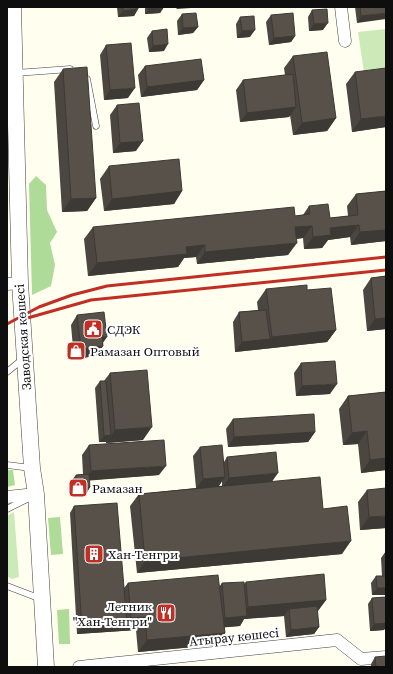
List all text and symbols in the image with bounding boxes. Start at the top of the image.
street label: Заводская көшесі [11,283,35,391]
public building icon: СДЭК [82,318,104,340]
place label: СДЭК [107,321,141,338]
shop icon: Рамазан Оптовый [65,340,87,362]
place label: Рамазан Оптовый [90,343,200,360]
shop icon: Рамазан [67,477,89,499]
place label: Рамазан [92,480,143,497]
building icon: Хан-Тенгри [83,543,105,565]
place label: Хан-Тенгри [108,546,178,563]
place label: Летник "Хан-Тенгри" [73,598,152,630]
restaurant icon: Летник "Хан-Тенгри" [155,602,177,624]
street label: Атырау көшесі [188,624,280,650]

